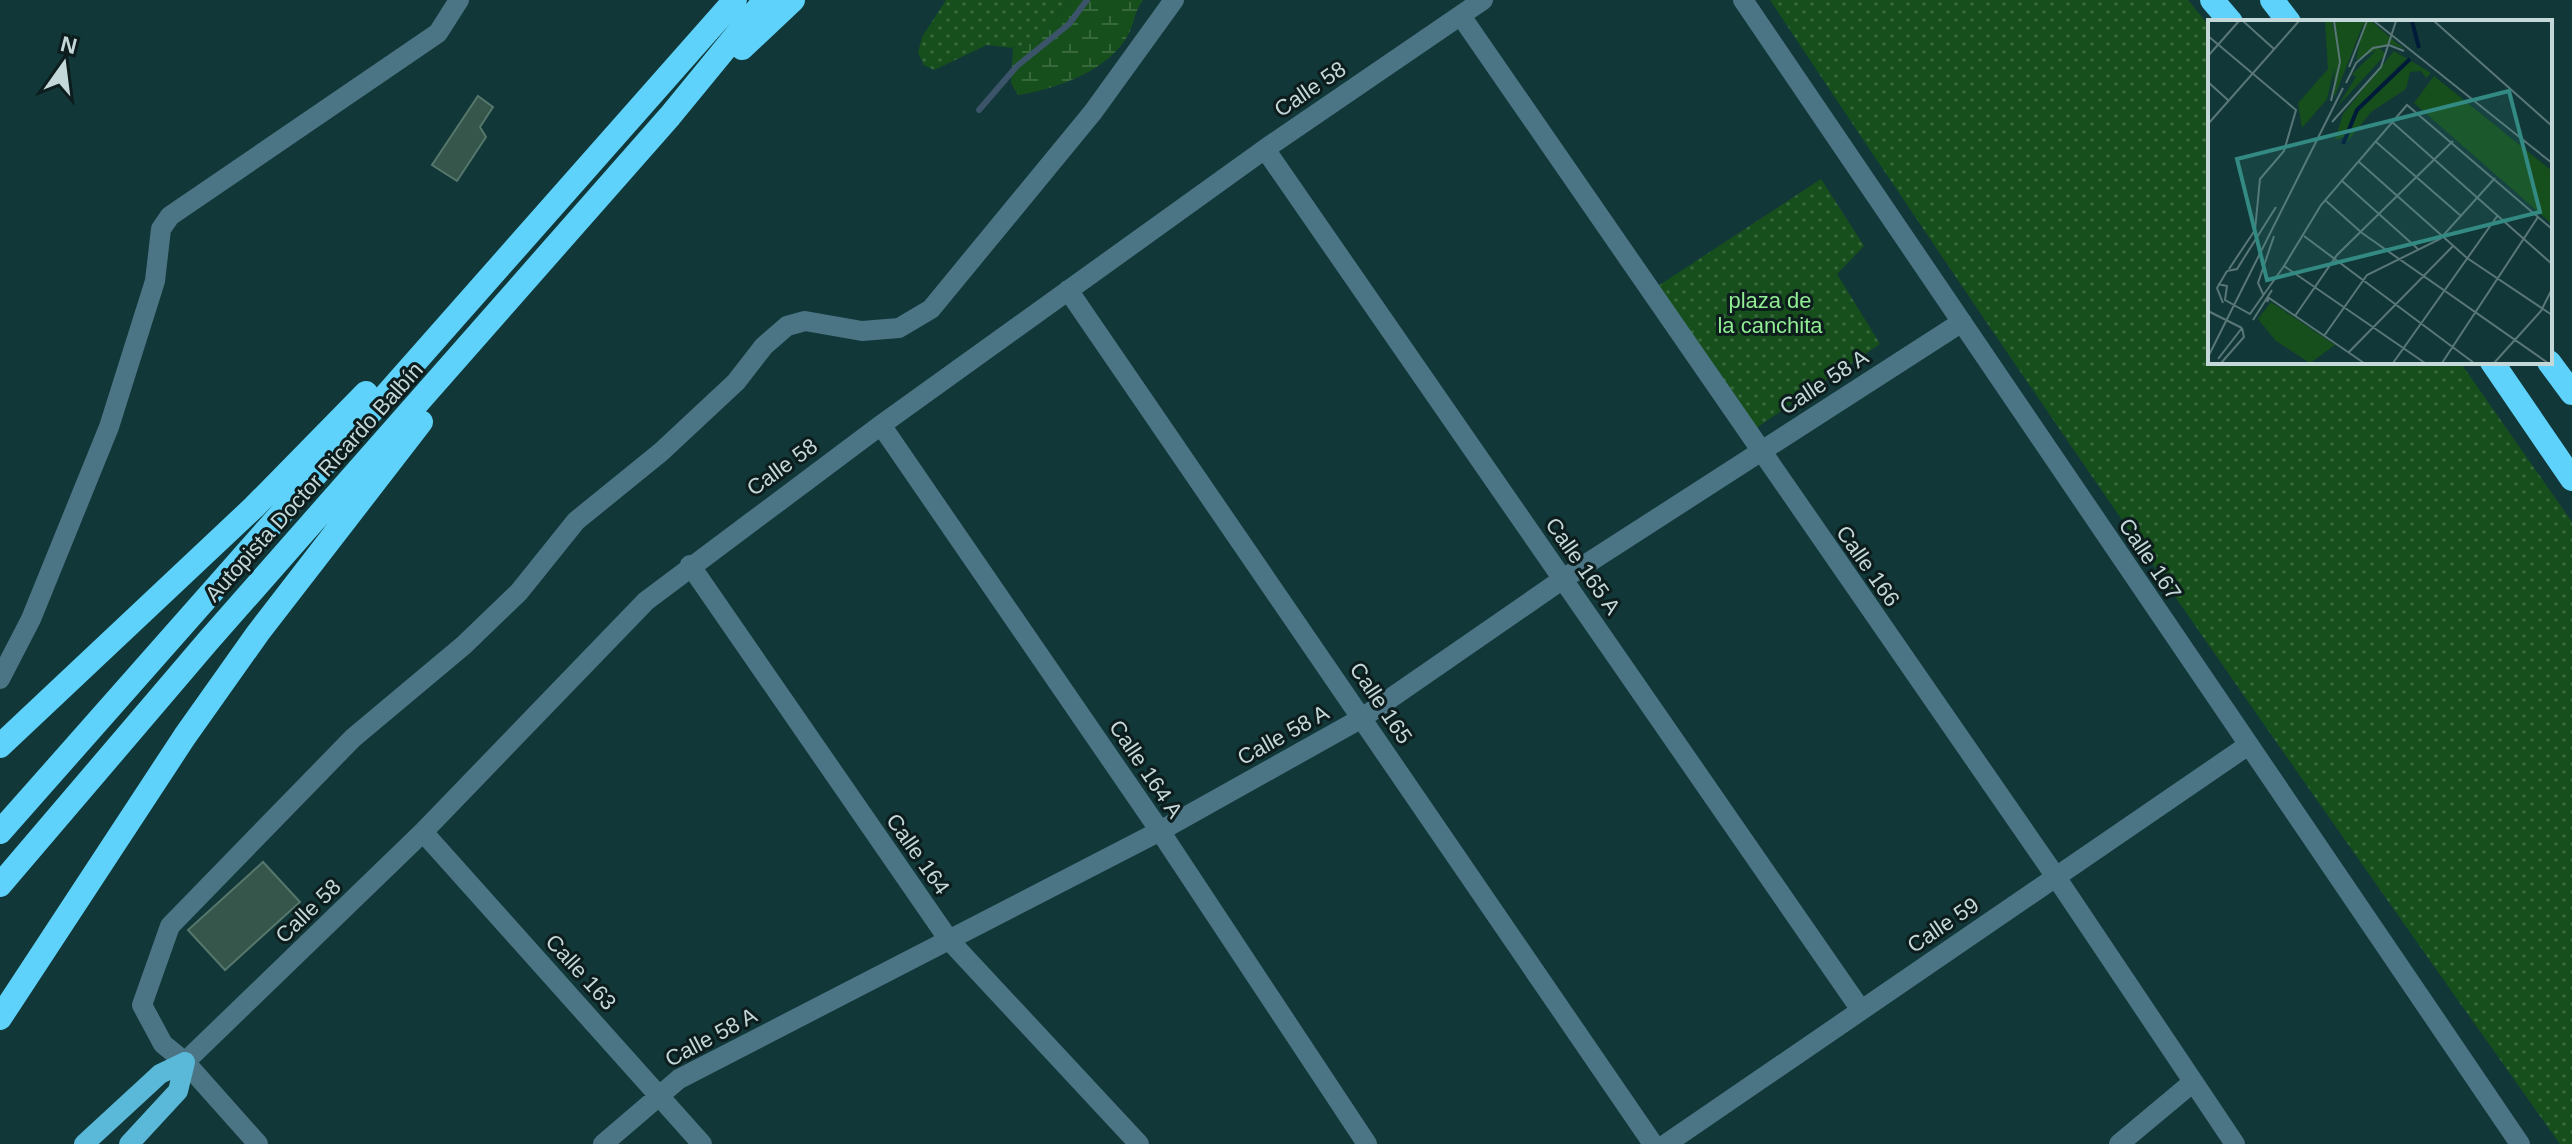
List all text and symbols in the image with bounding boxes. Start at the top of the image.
inset map [2208,20,2552,364]
north arrow [24,24,104,104]
text: N [58,31,79,59]
street label: Calle 58 [1270,56,1350,122]
park label: plaza de la canchita [1717,288,1823,338]
street label: Calle 58 A [1775,344,1873,420]
street label: Autopista Doctor Ricardo Balbín [200,357,428,607]
street label: Calle 58 [742,433,822,501]
street label: Calle 165 A [1540,513,1626,620]
street label: Calle 167 [2114,513,2186,605]
street label: Calle 166 [1831,521,1905,611]
street label: Calle 165 [1345,657,1417,749]
street label: Calle 58 A [1233,700,1333,770]
street label: Calle 164 A [1104,715,1188,823]
street label: Calle 164 [881,809,955,899]
street label: Calle 58 [270,874,346,948]
street label: Calle 59 [1903,892,1983,958]
street label: Calle 163 [541,929,621,1015]
street label: Calle 58 A [661,1002,761,1072]

